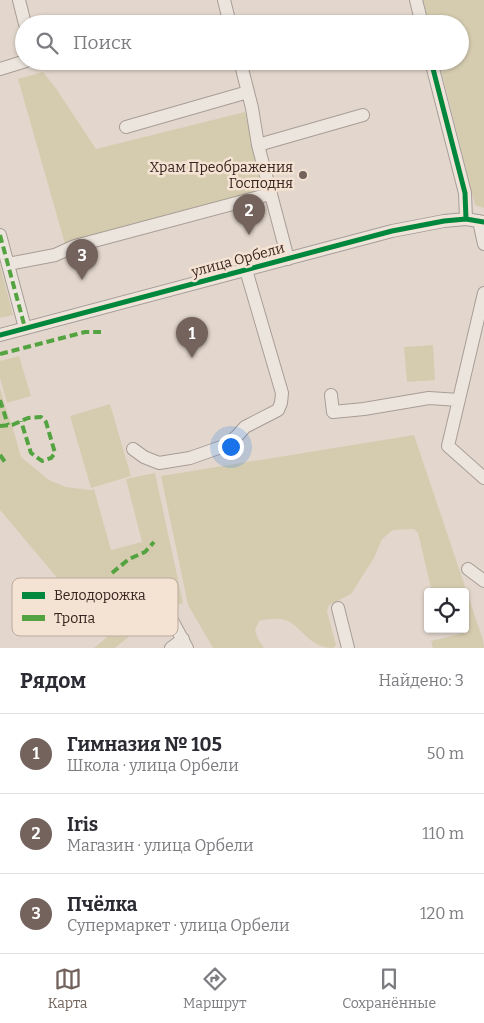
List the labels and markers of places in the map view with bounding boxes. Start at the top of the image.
place label: Храм Преображения Господня [150,159,293,192]
marker: Храм Преображения Господня [297,169,309,181]
pin: 2 [233,194,265,235]
pin: 3 [66,239,98,280]
pin: 1 [176,317,208,358]

